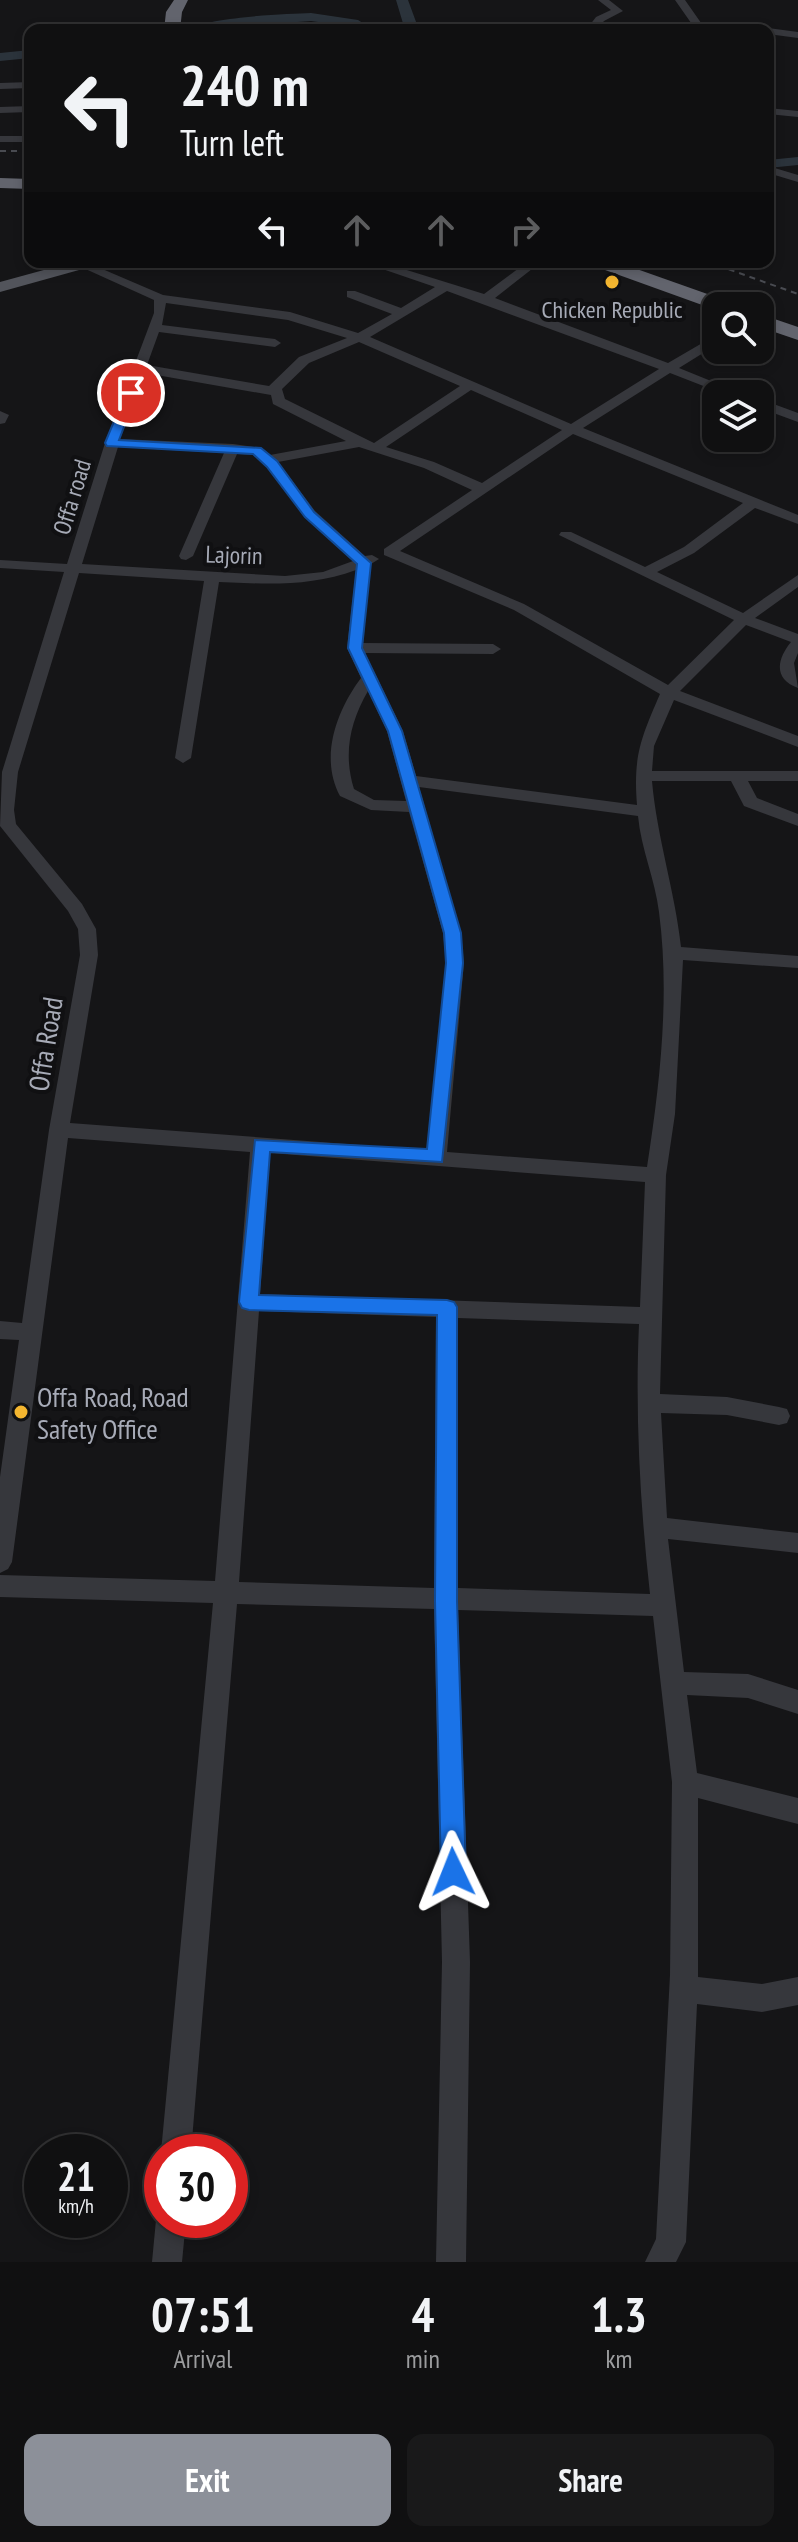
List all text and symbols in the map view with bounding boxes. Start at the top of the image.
text: 240 m [180,49,309,121]
icon: left [48,56,152,160]
text: Turn left [180,119,284,166]
icon: left [251,208,295,252]
icon: ahead [335,208,379,252]
icon: ahead [419,208,463,252]
icon: right [503,208,547,252]
marker: Chicken Republic [603,273,621,291]
map controls [702,292,774,452]
button: search [702,292,774,364]
place label: Chicken Republic [541,294,683,325]
pin [97,359,165,427]
icon: arrive [109,371,153,415]
button: layers [702,380,774,452]
street label: Offa road [46,456,98,538]
street label: Lajorin [205,539,263,571]
street label: Offa Road [19,994,71,1094]
place label: Offa Road, Road Safety Office [37,1378,189,1447]
marker: Offa Road, Road Safety Office [12,1403,30,1421]
position arrow [411,1830,495,1914]
speed limit sign: 30 [144,2134,248,2238]
text: 21 [57,2150,95,2202]
text: km/h [58,2193,94,2219]
text: 07:51 [151,2283,255,2345]
text: 4 [411,2283,434,2345]
text: 1.3 [591,2283,647,2345]
text: Arrival [174,2342,232,2375]
text: min [406,2342,440,2375]
text: km [605,2342,632,2375]
button: Exit [24,2434,391,2526]
button: Share [407,2434,774,2526]

